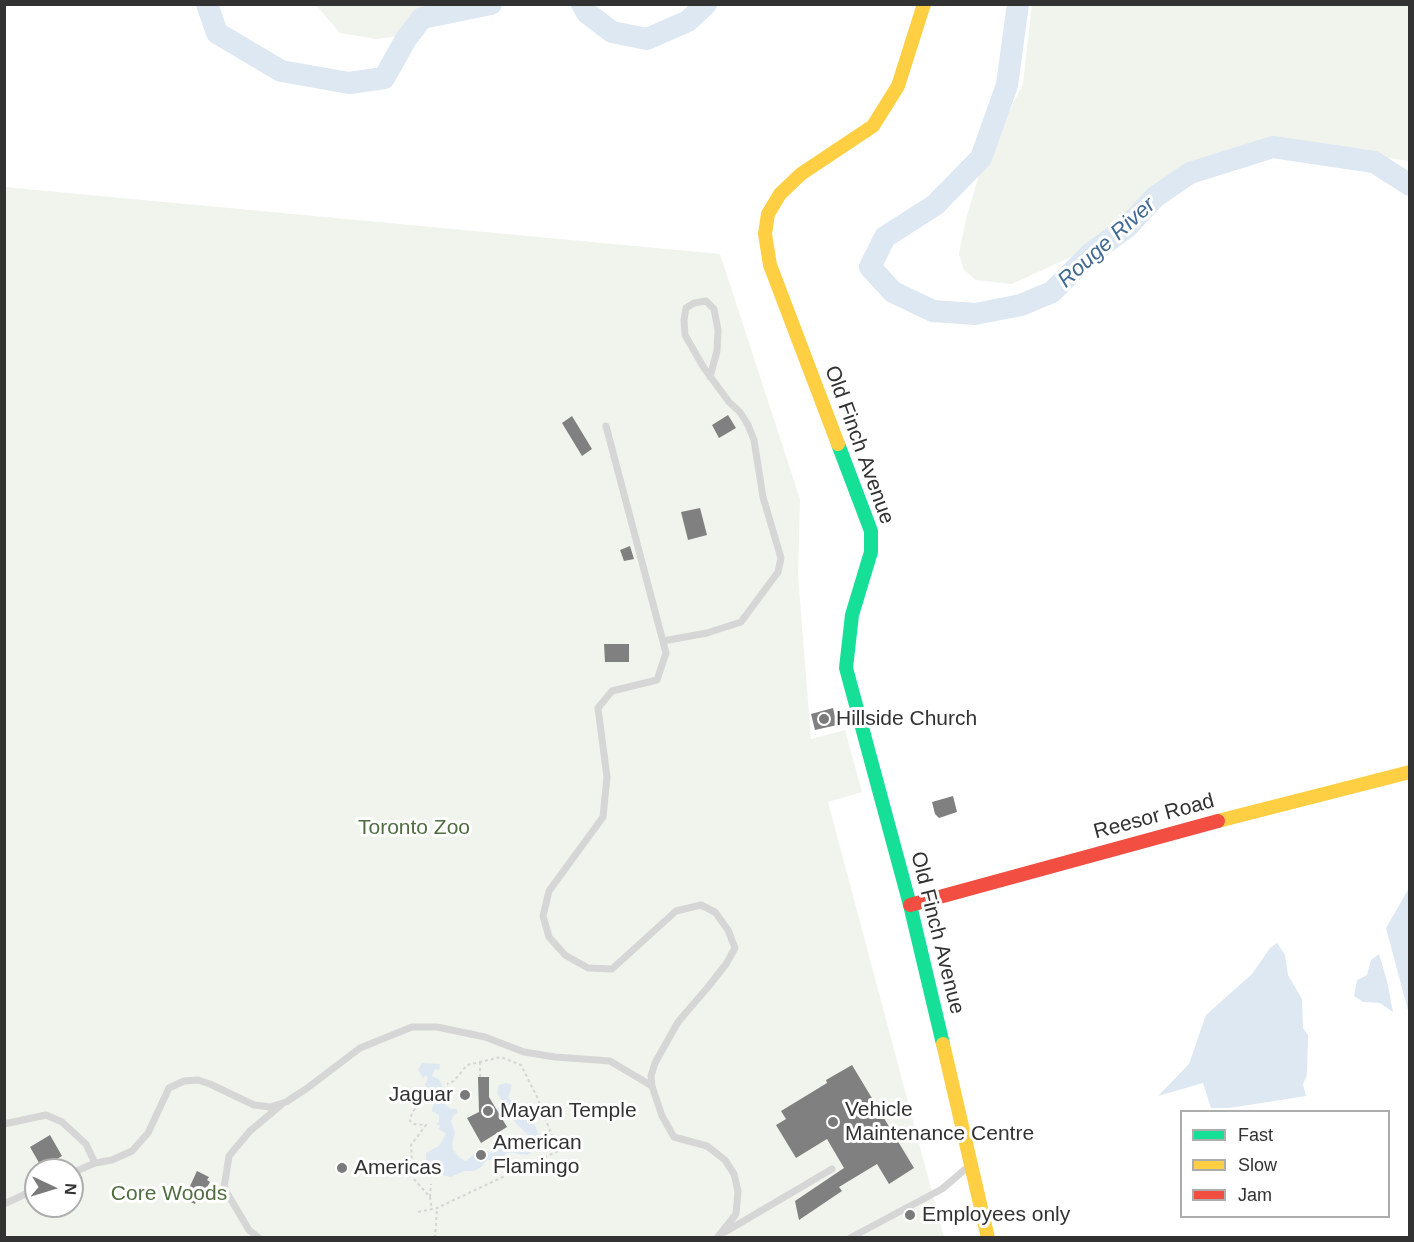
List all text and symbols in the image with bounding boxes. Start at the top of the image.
water label: Rouge River [1053,192,1161,294]
street label: Old Finch Avenue [819,362,899,528]
place label: Hillside Church [836,706,977,732]
marker: Hillside Church [817,712,831,726]
street label: Reesor Road [1091,789,1217,845]
park label: Toronto Zoo [358,815,470,841]
street label: Old Finch Avenue [905,849,969,1017]
place label: Jaguar [389,1082,453,1108]
marker: Jaguar [458,1088,472,1102]
place label: Vehicle Maintenance Centre [845,1097,1034,1147]
place label: Mayan Temple [500,1098,637,1124]
marker: Mayan Temple [481,1104,495,1118]
legend [1180,1110,1390,1218]
marker: Vehicle Maintenance Centre [826,1115,840,1129]
text: Fast [1238,1125,1273,1145]
place label: American Flamingo [493,1130,582,1180]
marker: American Flamingo [474,1148,488,1162]
place label: Americas [354,1155,442,1181]
text: Slow [1238,1155,1277,1175]
north arrow [24,1158,84,1218]
marker: Americas [335,1161,349,1175]
park label: Core Woods [111,1181,227,1207]
text: N [62,1183,79,1196]
text: Jam [1238,1185,1272,1205]
place label: Employees only [922,1202,1070,1228]
marker: Employees only [903,1208,917,1222]

